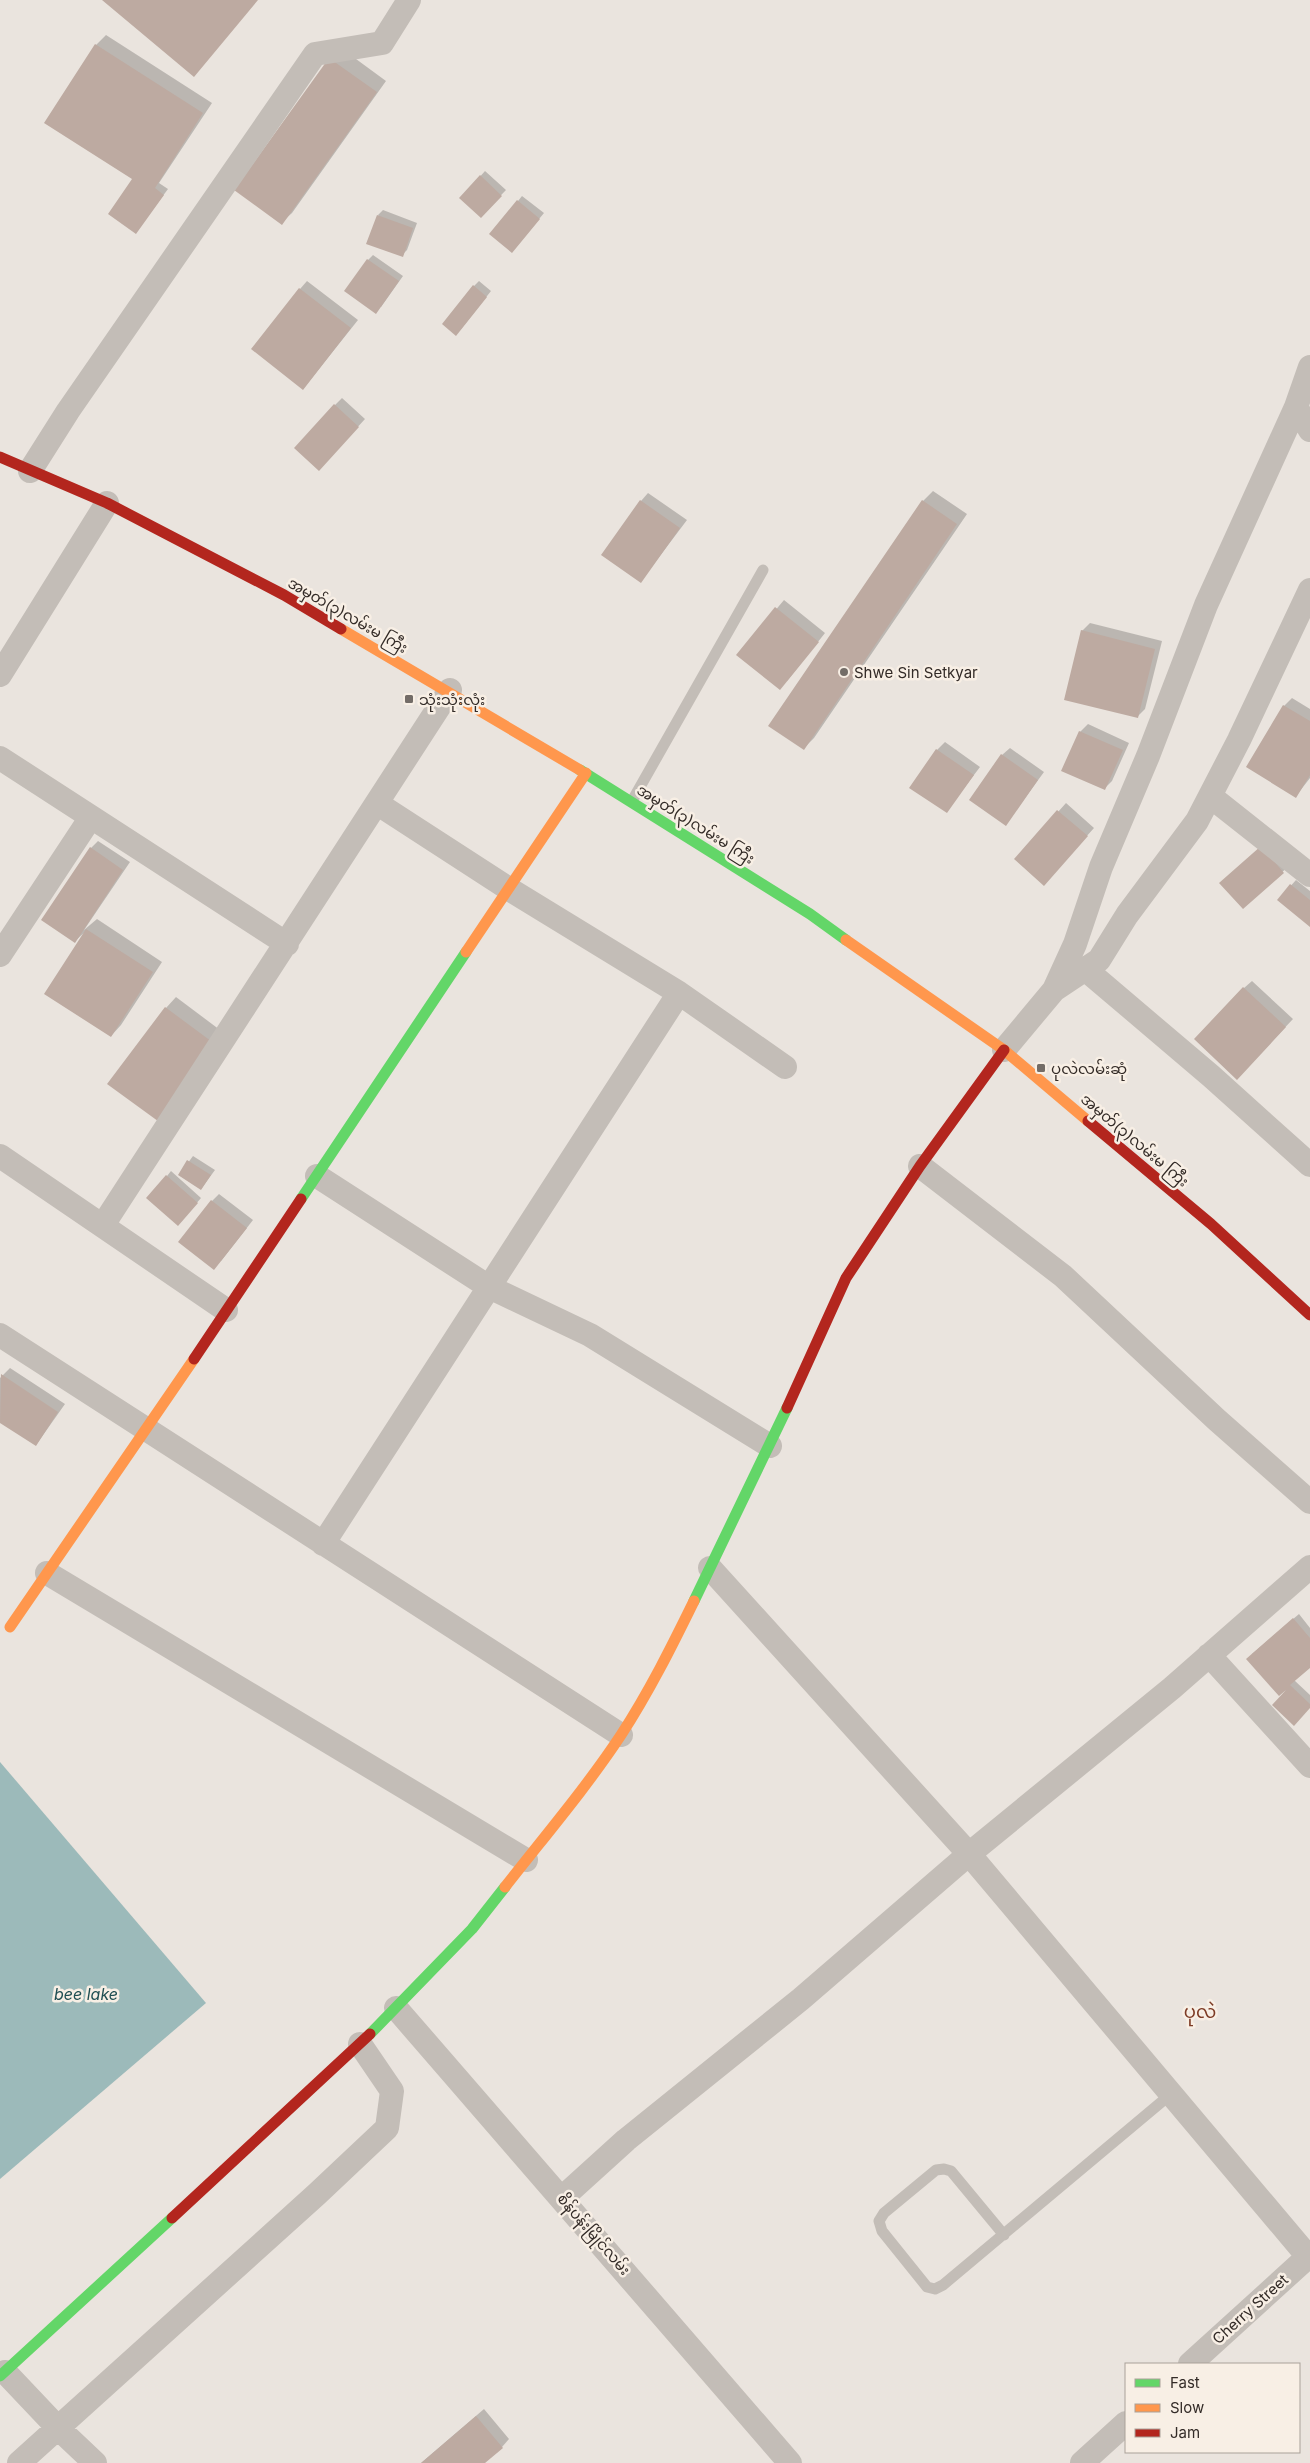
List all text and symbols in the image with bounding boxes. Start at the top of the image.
street label: အမှတ်(၃)လမ်းမ ကြီး [283,573,411,660]
place label: Shwe Sin Setkyar [854,663,978,682]
marker: Shwe Sin Setkyar [838,666,850,678]
place label: သုံးသုံးလုံး [419,690,485,712]
marker: သုံးသုံးလုံး [403,693,415,705]
street label: အမှတ်(၃)လမ်းမ ကြီး [632,780,758,870]
place label: ပုလဲလမ်းဆုံ [1051,1059,1127,1081]
marker: ပုလဲလမ်းဆုံ [1035,1062,1047,1074]
street label: အမှတ်(၃)လမ်းမ ကြီး [1075,1089,1193,1193]
water label: bee lake [54,1984,118,2004]
district label: ပုလဲ [1184,2001,1216,2027]
street label: စိန်ပန်းမြိုင်လမ်း [551,2189,635,2281]
street label: Cherry Street [1208,2270,1292,2348]
legend [1125,2363,1300,2453]
text: Fast [1170,2373,1200,2392]
text: Slow [1170,2398,1204,2417]
text: Jam [1170,2423,1200,2442]

